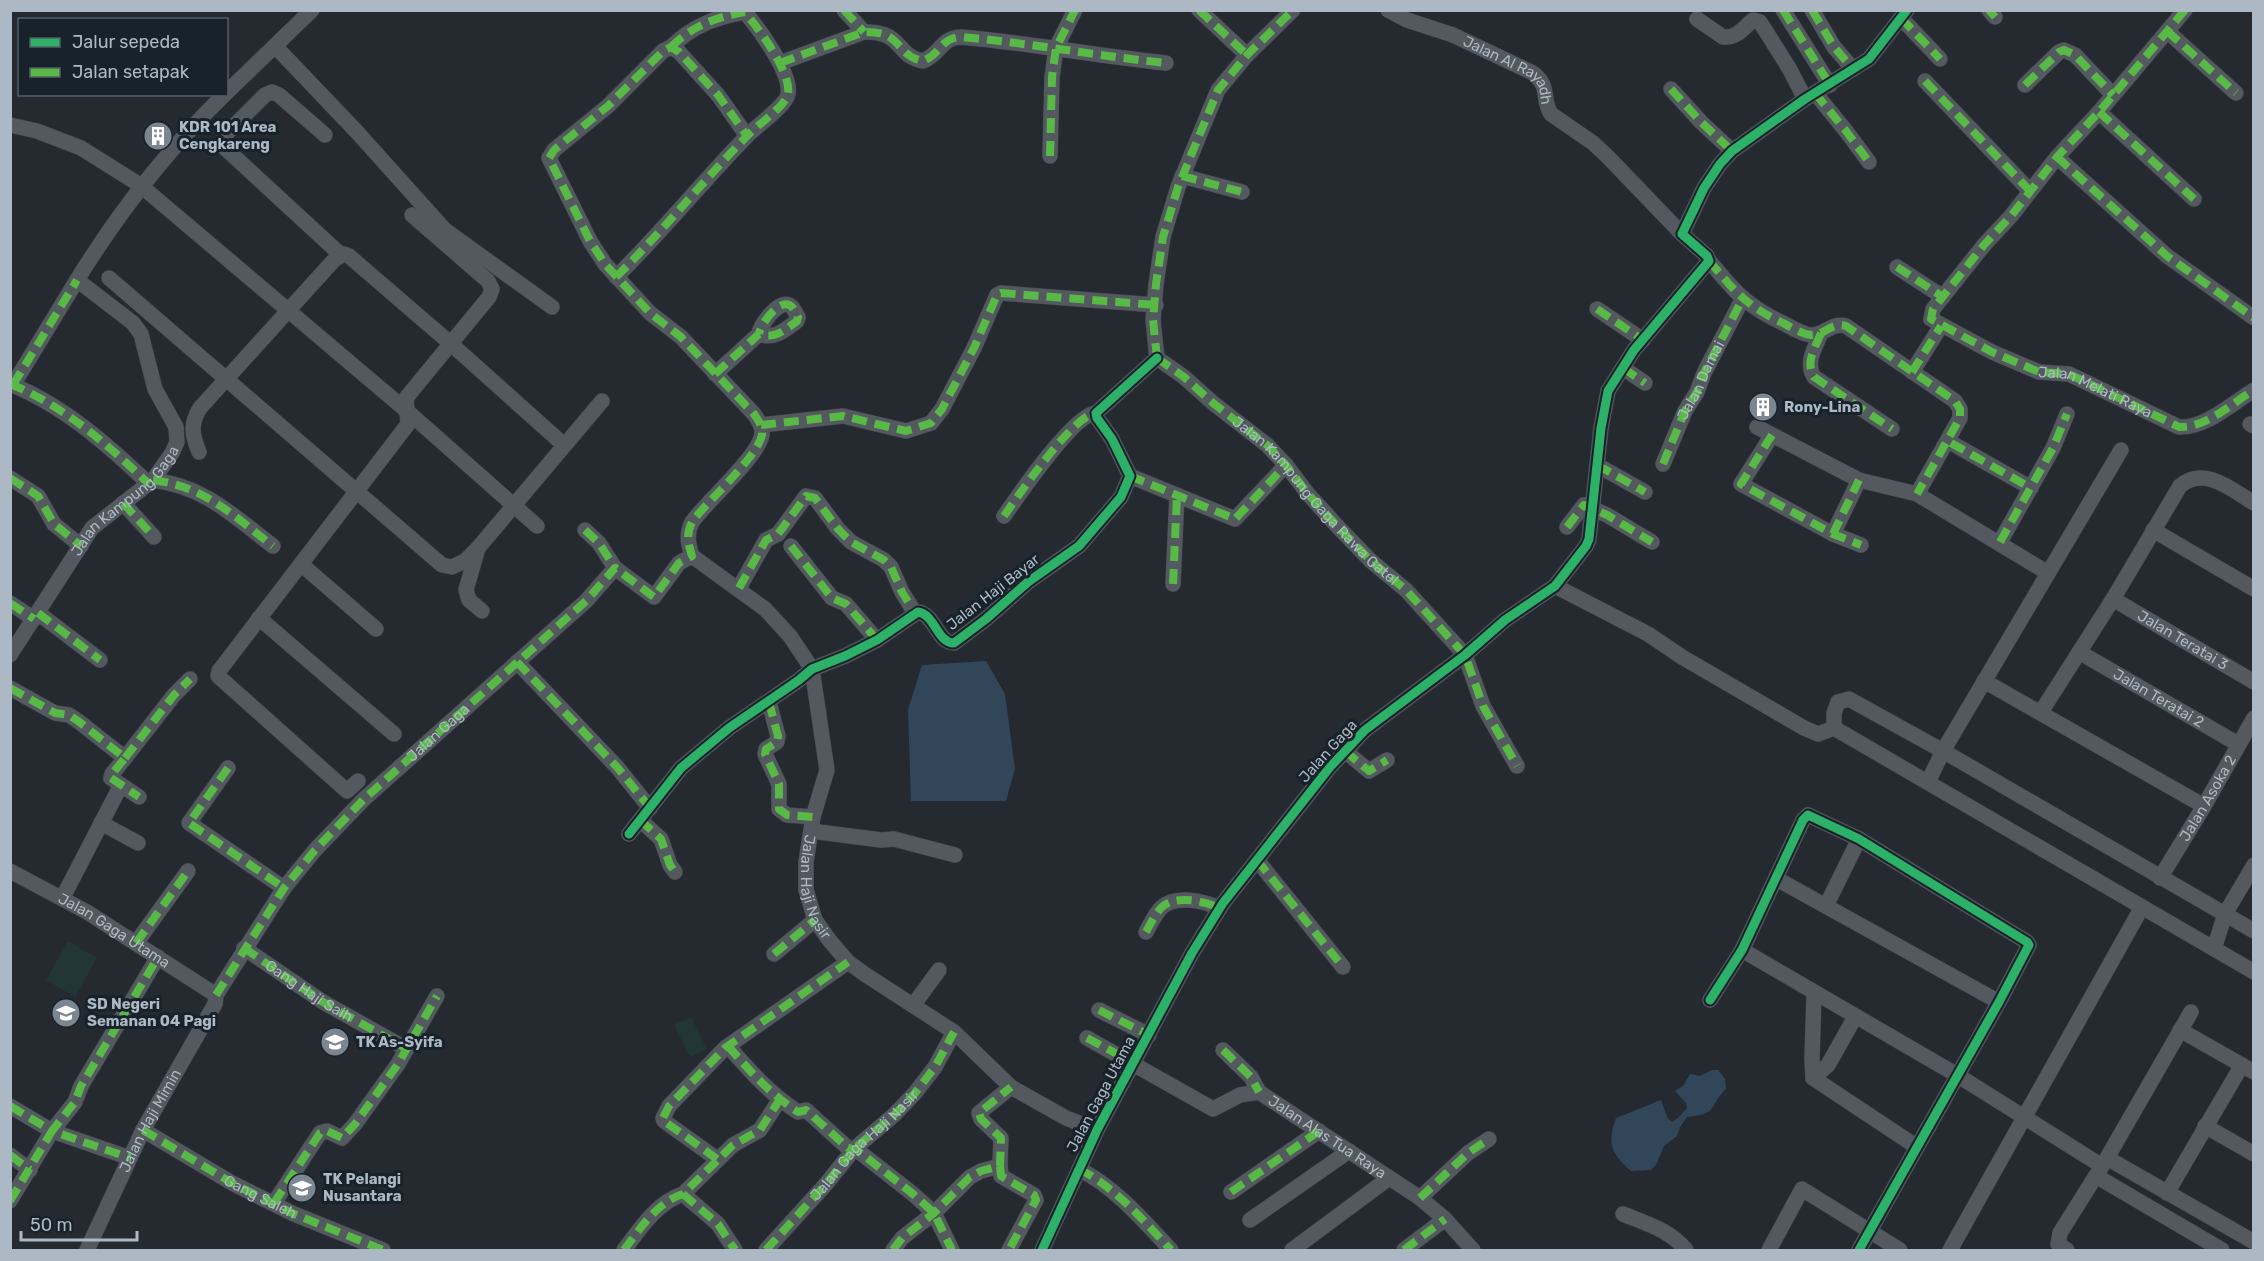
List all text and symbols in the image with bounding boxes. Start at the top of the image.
legend [18,18,228,96]
text: Jalur sepeda [72,31,180,53]
street label: Jalan Al Rayadh [1460,32,1556,106]
text: Jalan setapak [72,61,190,83]
place label: KDR 101 Area Cengkareng [179,118,277,153]
building icon: KDR 101 Area Cengkareng [142,120,174,152]
street label: Jalan Damai [1673,338,1728,422]
street label: Jalan Melati Raya [2037,363,2155,422]
building icon: Rony-Lina [1747,391,1779,423]
place label: Rony-Lina [1784,398,1860,416]
street label: Jalan Kampung Gaga Rawa Gatel [1229,412,1402,589]
street label: Jalan Kampung Gaga [67,443,183,559]
street label: Jalan Haji Bayar [943,550,1043,634]
street label: Jalan Teratai 3 [2134,606,2231,674]
street label: Jalan Teratai 2 [2110,665,2207,731]
street label: Jalan Gaga [403,700,473,766]
street label: Jalan Gaga [1295,716,1361,786]
street label: Jalan Asoka 2 [2176,752,2240,845]
street label: Jalan Haji Nasir [797,833,835,943]
street label: Jalan Gaga Utama [55,889,173,972]
street label: Gang Haji Saih [262,956,356,1026]
place label: SD Negeri Semanan 04 Pagi [87,995,216,1030]
school or university icon: SD Negeri Semanan 04 Pagi [50,997,82,1029]
school or university icon: TK As-Syifa [319,1026,351,1058]
place label: TK As-Syifa [356,1033,443,1051]
street label: Jalan Gaga Utama [1063,1033,1139,1155]
street label: Jalan Haji Mimin [116,1066,185,1175]
street label: Jalan Gaga Haji Nasir [806,1086,922,1204]
street label: Jalan Alas Tua Raya [1265,1092,1390,1182]
place label: TK Pelangi Nusantara [323,1170,402,1205]
street label: Gang Saleh [220,1171,299,1223]
school or university icon: TK Pelangi Nusantara [286,1172,318,1204]
scale bar [21,1204,136,1242]
text: 50 m [30,1214,73,1236]

